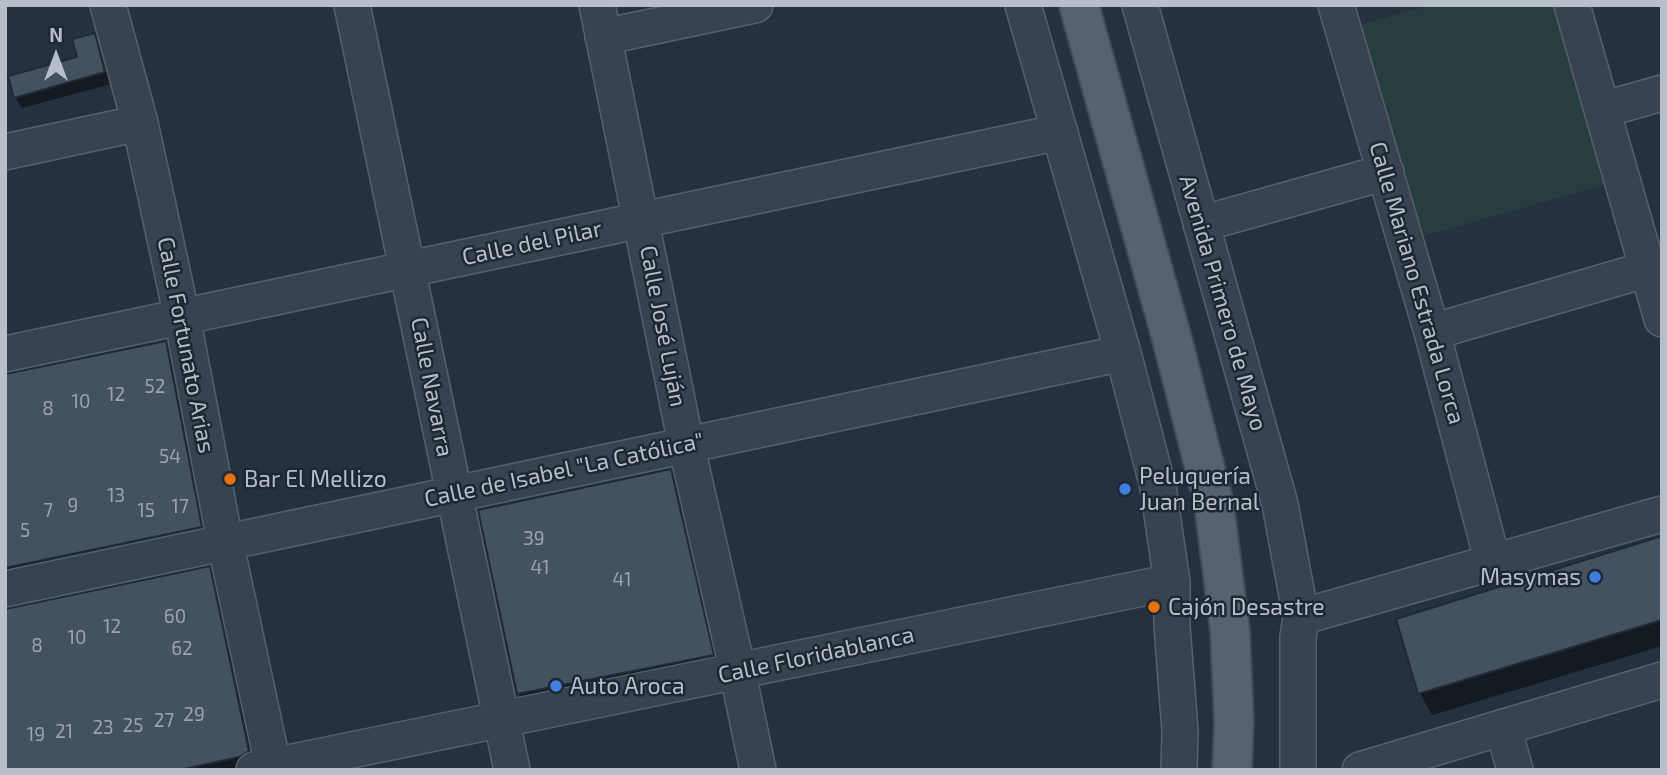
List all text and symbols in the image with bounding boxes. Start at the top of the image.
north arrow [21,21,91,91]
text: N [49,23,63,46]
street label: Calle Mariano Estrada Lorca [1363,139,1471,427]
street label: Avenida Primero de Mayo [1173,172,1273,434]
street label: Calle del Pilar [460,215,604,271]
street label: Calle Fortunato Arias [152,235,220,455]
street label: Calle José Luján [634,243,692,409]
street label: Calle Navarra [405,315,459,459]
house number: 52 [145,376,165,398]
house number: 12 [107,384,125,406]
house number: 10 [71,391,91,413]
house number: 8 [42,398,54,420]
street label: Calle de Isabel "La Católica" [422,427,706,513]
house number: 54 [159,446,181,468]
place label: Peluquería Juan Bernal [1139,462,1260,516]
place label: Bar El Mellizo [244,465,387,493]
marker: Bar El Mellizo [222,471,238,487]
marker: Peluquería Juan Bernal [1117,481,1133,497]
house number: 13 [107,485,125,507]
house number: 9 [68,495,78,517]
house number: 17 [171,496,189,518]
house number: 7 [43,500,53,522]
house number: 15 [137,500,155,522]
house number: 5 [20,520,30,542]
house number: 39 [523,528,545,550]
house number: 41 [530,557,550,579]
place label: Masymas [1480,563,1581,591]
house number: 41 [612,569,632,591]
marker: Masymas [1587,569,1603,585]
place label: Cajón Desastre [1168,593,1325,621]
marker: Cajón Desastre [1146,599,1162,615]
house number: 60 [164,606,186,628]
house number: 12 [103,616,121,638]
street label: Calle Floridablanca [715,621,917,689]
house number: 10 [67,627,87,649]
house number: 8 [31,635,43,657]
house number: 62 [171,638,193,660]
place label: Auto Aroca [570,672,685,700]
marker: Auto Aroca [548,678,564,694]
house number: 29 [183,704,205,726]
house number: 27 [154,710,174,732]
house number: 25 [123,715,143,737]
house number: 23 [92,717,114,739]
house number: 21 [55,721,73,743]
house number: 19 [27,724,45,746]

